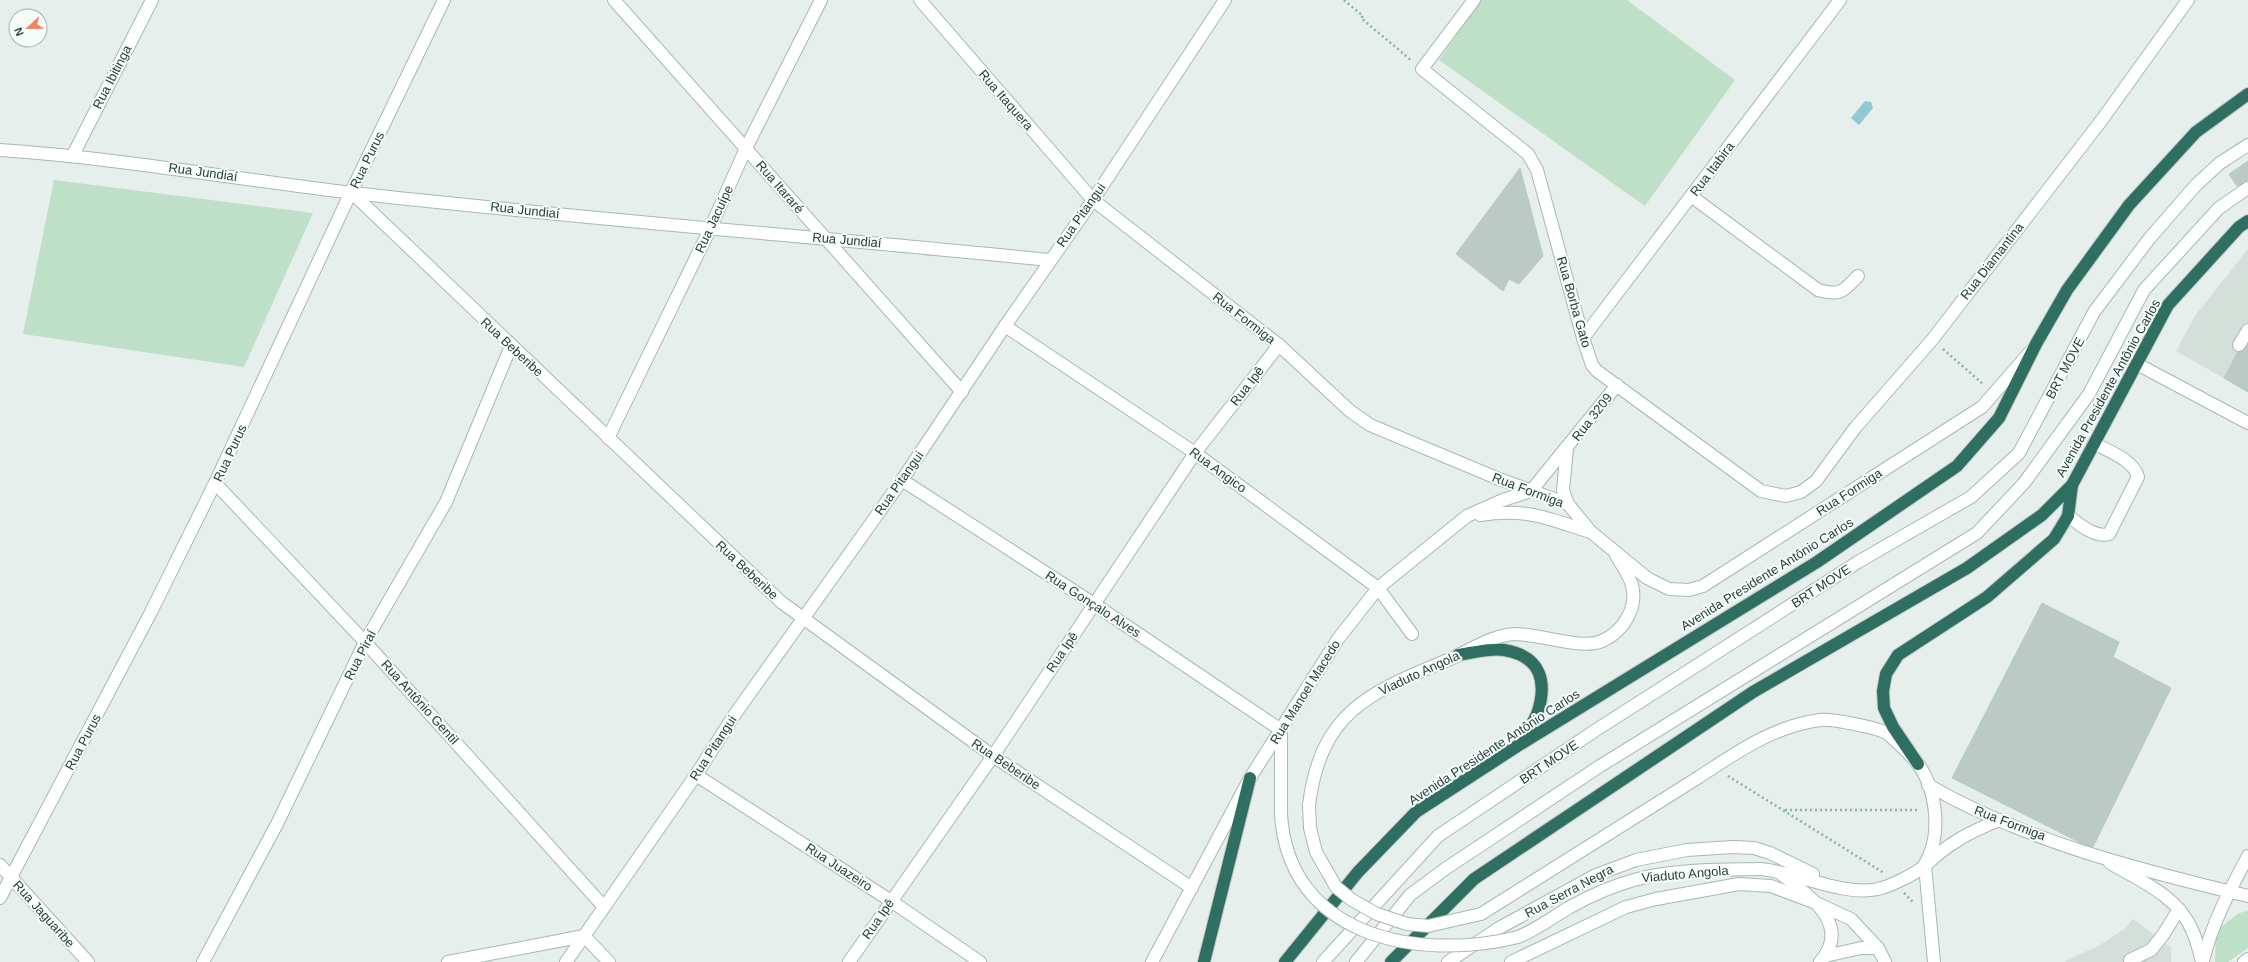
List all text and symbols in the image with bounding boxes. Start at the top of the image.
north arrow [8,8,48,48]
text: N [12,26,26,38]
street label: Rua Ibitinga [90,42,135,111]
street label: Rua Itaquera [976,67,1037,134]
street label: Rua Purus [347,129,387,191]
street label: Rua Itabira [1687,138,1738,199]
street label: Rua Itararé [753,158,807,216]
street label: Rua Jundiaí [168,160,239,184]
street label: Rua Pitangui [1054,180,1109,250]
street label: Rua Jacuípe [692,183,736,255]
street label: Rua Jundiaí [490,199,561,221]
street label: Rua Diamantina [1957,219,2027,302]
street label: Rua Jundiaí [812,230,883,251]
street label: Rua Borba Gato [1554,255,1594,349]
street label: Rua Formiga [1210,289,1279,348]
street label: Avenida Presidente Antônio Carlos [2053,296,2163,479]
street label: Rua Beberibe [478,314,546,380]
street label: BRT MOVE [2043,334,2088,401]
street label: Rua Ipê [1227,363,1267,409]
street label: Rua 3209 [1569,390,1615,444]
street label: Rua Purus [210,422,250,484]
street label: Rua Angico [1187,444,1249,496]
street label: Rua Pitangui [872,448,927,518]
street label: Rua Formiga [1813,465,1885,519]
street label: Rua Formiga [1490,470,1566,511]
street label: Avenida Presidente Antônio Carlos [1678,514,1856,634]
street label: Rua Beberibe [713,537,781,603]
street label: BRT MOVE [1789,561,1854,611]
street label: Rua Gonçalo Alves [1043,568,1144,641]
street label: Rua Piraí [341,627,379,683]
street label: Rua Ipê [1043,629,1081,675]
street label: Rua Manoel Macedo [1267,637,1343,747]
street label: Viaduto Angola [1376,647,1462,698]
street label: Rua Antônio Gentil [378,657,462,747]
street label: Avenida Presidente Antônio Carlos [1406,686,1583,808]
street label: Rua Purus [62,711,104,773]
street label: Rua Pitangui [686,713,740,783]
street label: Rua Beberibe [969,736,1043,792]
street label: BRT MOVE [1517,737,1581,787]
street label: Rua Formiga [1972,803,2048,844]
street label: Rua Juazeiro [803,840,875,894]
street label: Rua Serra Negra [1522,861,1617,921]
street label: Viaduto Angola [1641,863,1730,885]
street label: Rua Jaguaribe [10,878,78,950]
street label: Rua Ipê [859,896,897,942]

